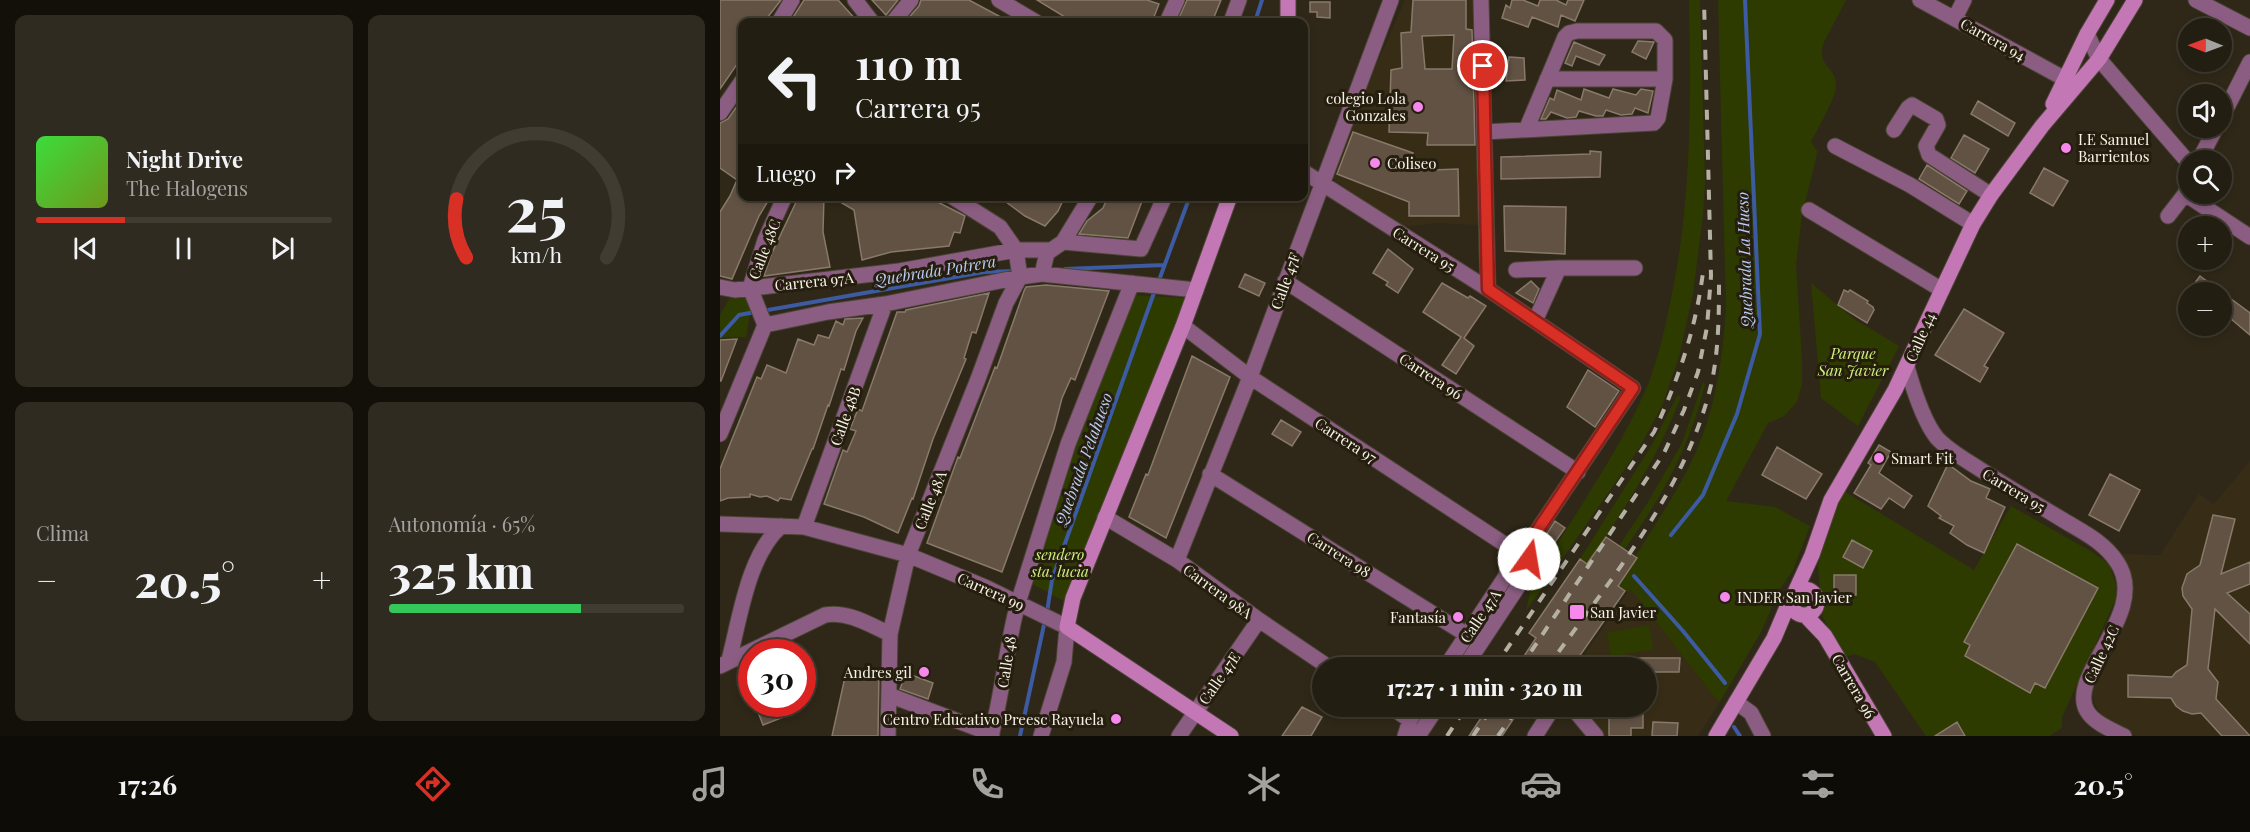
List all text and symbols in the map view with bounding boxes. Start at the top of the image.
street label: Carrera 94 [1957,13,2029,65]
north arrow [2178,18,2232,72]
map controls [2178,18,2232,336]
text: 110 m [855,35,962,91]
pin [1457,40,1508,91]
icon: left [756,42,834,120]
icon: arrive [1466,49,1499,82]
button: sound [2178,84,2232,138]
place label: colegio Lola Gonzales [1326,88,1407,125]
text: Carrera 95 [855,89,981,125]
marker: colegio Lola Gonzales [1411,100,1425,114]
place label: I.E Samuel Barrientos [2078,129,2149,166]
marker: I.E Samuel Barrientos [2059,141,2073,155]
text: Night Drive [126,144,243,174]
button: search [2178,150,2232,204]
place label: Coliseo [1387,153,1437,173]
icon: right [828,156,861,189]
marker: Coliseo [1368,156,1382,170]
text: Luego [756,158,816,188]
text: 25 [506,164,567,248]
text: The Halogens [126,174,248,201]
water label: Quebrada La Hueso [1731,191,1757,329]
street label: Calle 48C [743,216,785,282]
button: + [2178,216,2232,270]
street label: Carrera 95 [1389,222,1459,276]
icon: previous [69,232,102,265]
icon: pause [167,232,200,265]
icon: next [266,232,299,265]
text: km/h [511,240,562,268]
street label: Calle 47F [1266,249,1305,312]
water label: Quebrada Potrera [872,250,997,290]
street label: Carrera 97A [774,267,855,295]
button: − [2178,282,2232,336]
street label: Calle 44 [1900,309,1940,365]
park label: Parque San Javier [1817,343,1889,380]
street label: Carrera 96 [1396,348,1467,404]
street label: Calle 48B [825,384,865,448]
water label: Quebrada Pelahueso [1049,390,1117,529]
street label: Carrera 97 [1311,413,1381,467]
place label: Smart Fit [1891,448,1954,468]
marker: Smart Fit [1872,451,1886,465]
street label: Carrera 95 [1979,463,2049,517]
street label: Calle 48A [909,467,951,532]
text: Autonomía · 65% [389,510,535,537]
text: Clima [36,519,89,546]
street label: Carrera 98 [1303,527,1375,582]
position arrow [1497,527,1561,591]
text: 325 km [389,540,534,600]
park label: sendero sta. lucia [1030,544,1089,581]
text: 20.5° [135,549,235,609]
text: − [36,557,57,601]
text: + [312,557,331,601]
street label: Carrera 98A [1179,559,1257,623]
street label: Carrera 99 [954,567,1028,615]
street label: Calle 47A [1455,585,1505,646]
place label: INDER San Javier [1737,587,1852,607]
marker: INDER San Javier [1718,590,1732,604]
place label: San Javier [1590,602,1657,622]
marker: San Javier [1568,603,1586,621]
place label: Fantasía [1390,607,1447,627]
marker: Fantasía [1451,610,1465,624]
street label: Calle 42C [2079,622,2123,686]
street label: Calle 48 [992,634,1020,689]
speed limit sign: 30 [738,639,816,717]
street label: Calle 47E [1194,648,1244,708]
street label: Carrera 96 [1827,650,1881,722]
place label: Andres gil [843,662,912,682]
marker: Andres gil [917,665,931,679]
text: 17:27 · 1 min · 320 m [1386,672,1583,702]
place label: Centro Educativo Preesc Rayuela [883,709,1105,729]
marker: Centro Educativo Preesc Rayuela [1109,712,1123,726]
icon: directions [412,763,454,805]
icon: music [689,763,731,805]
icon: phone [966,763,1008,805]
icon: climate [1243,763,1285,805]
icon: car [1520,763,1562,805]
icon: filters [1797,763,1839,805]
text: 17:26 [117,766,177,802]
text: 20.5° [2073,766,2133,802]

